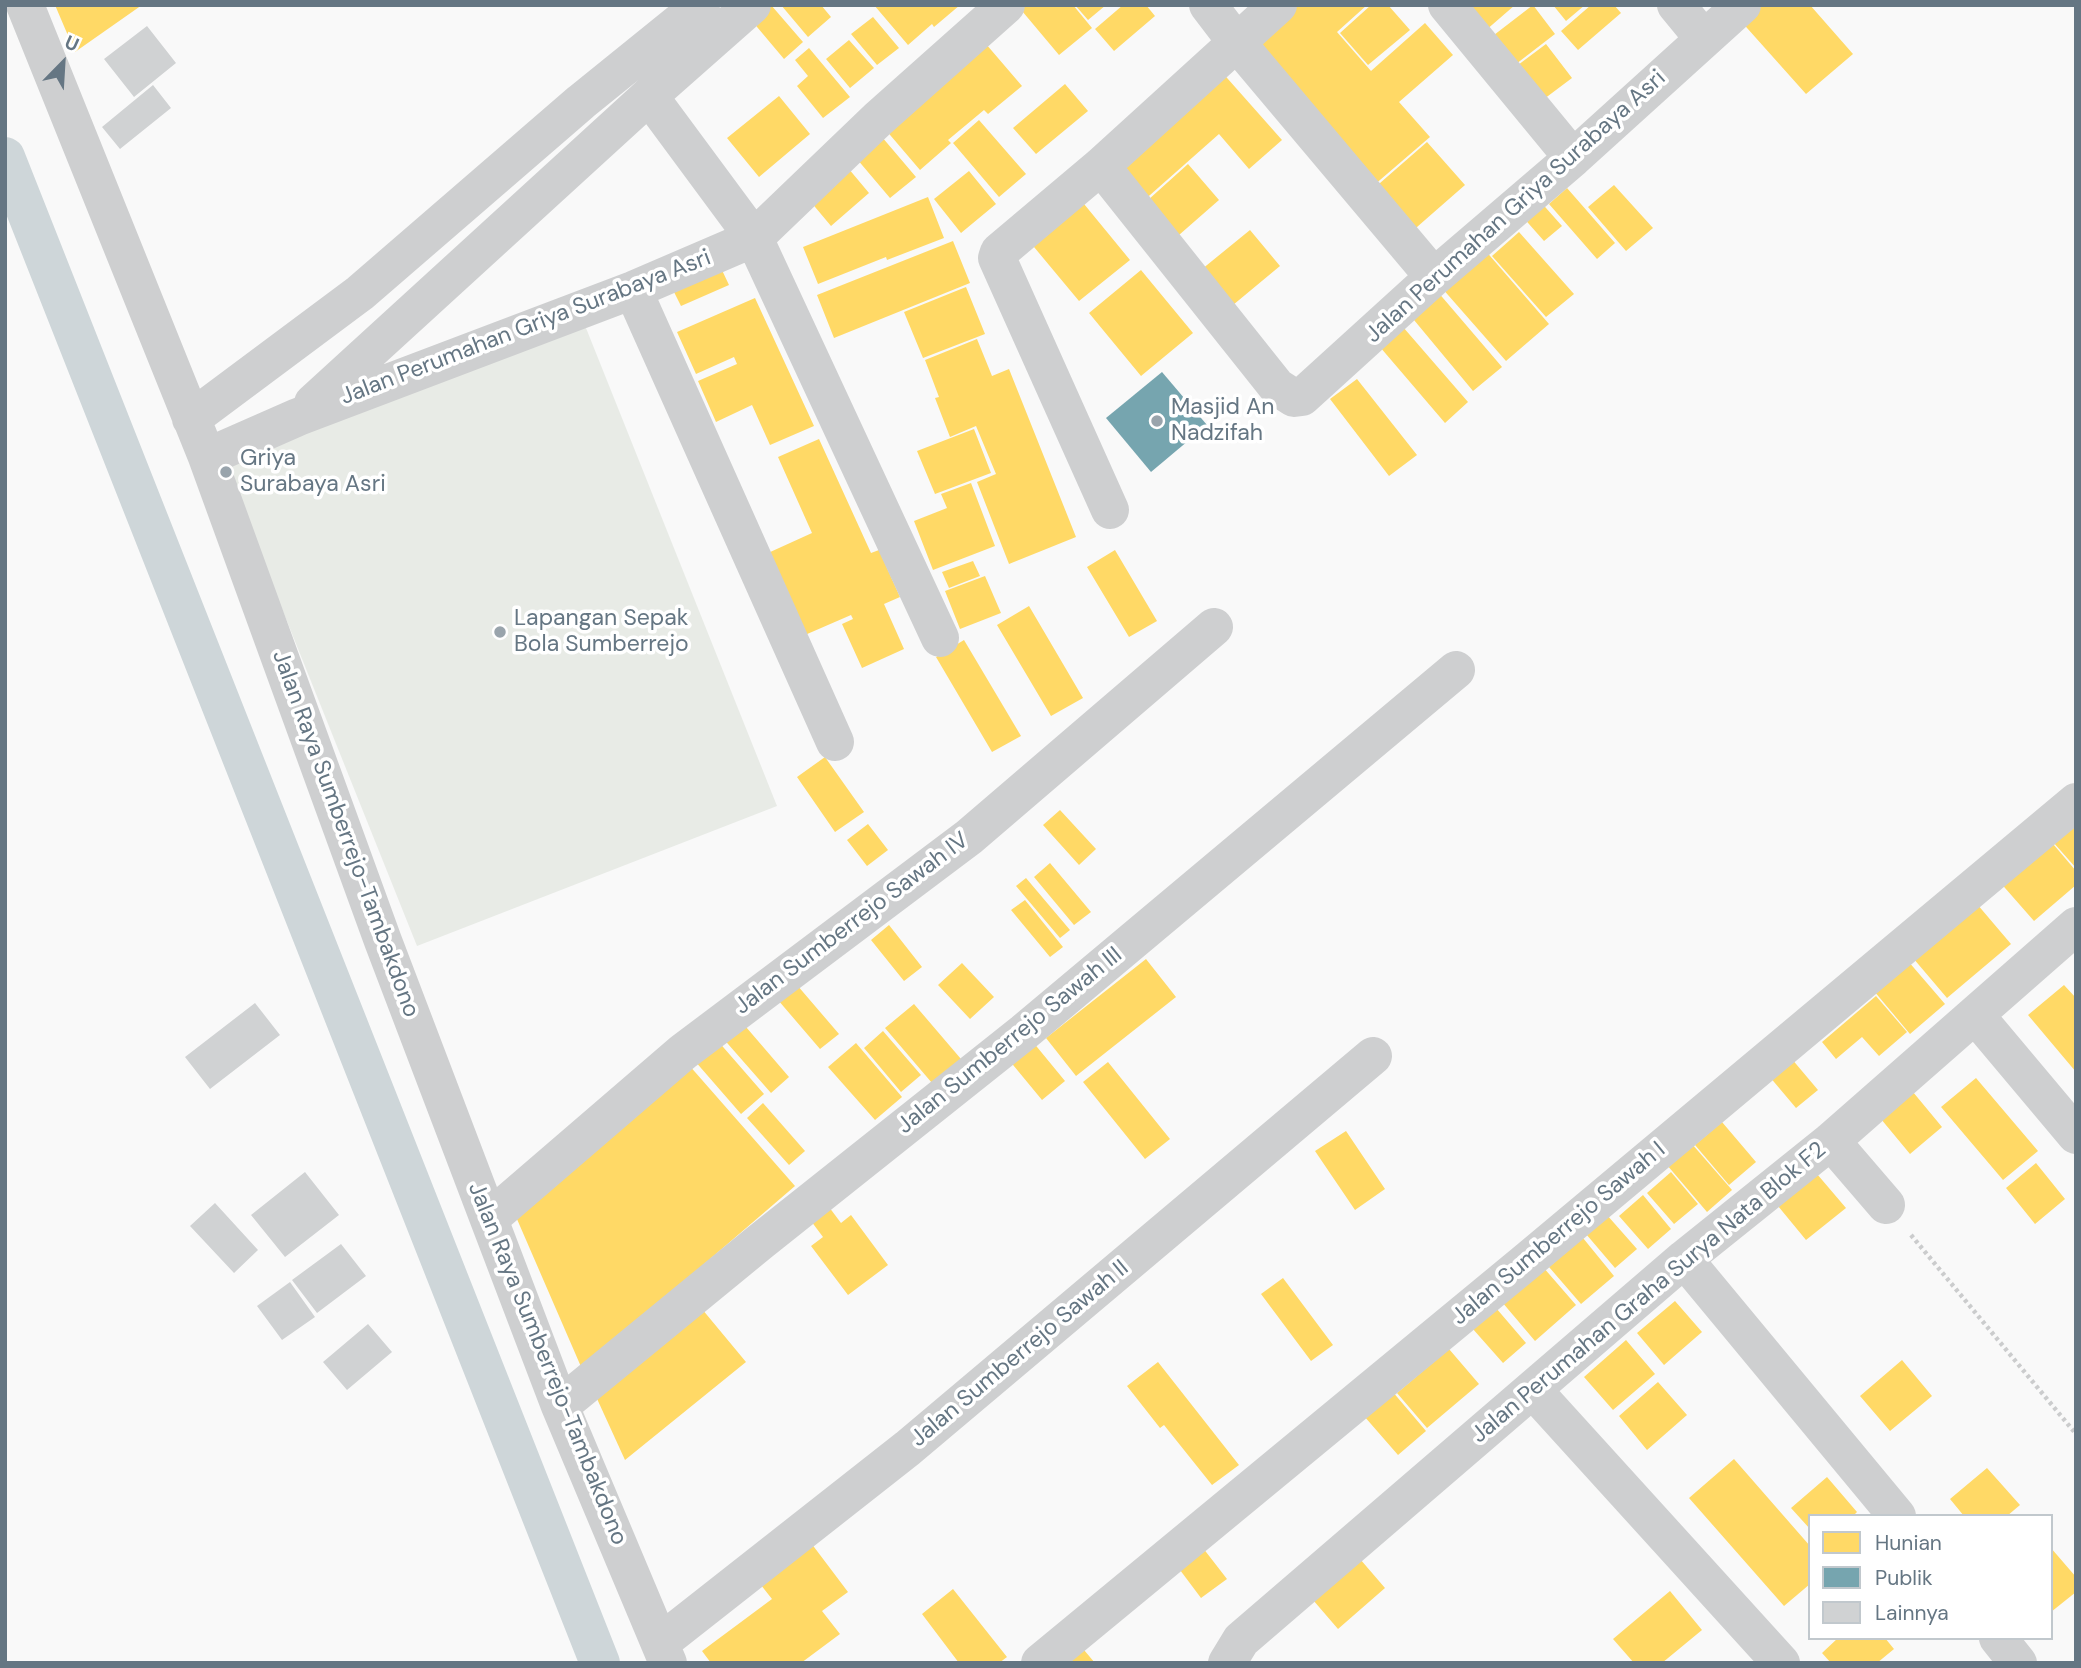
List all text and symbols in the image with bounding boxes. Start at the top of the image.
north arrow [28,28,98,98]
text: U [61,29,83,57]
street label: Jalan Perumahan Griya Surabaya Asri [1360,65,1672,349]
street label: Jalan Perumahan Griya Surabaya Asri [337,244,715,412]
place label: Masjid An Nadzifah [1171,394,1275,448]
marker: Masjid An Nadzifah [1149,413,1165,429]
place label: Griya Surabaya Asri [240,445,386,499]
marker: Griya Surabaya Asri [218,464,234,480]
place label: Lapangan Sepak Bola Sumberrejo [514,605,689,659]
marker: Lapangan Sepak Bola Sumberrejo [492,624,508,640]
street label: Jalan Raya Sumberrejo-Tambakdono [266,647,424,1021]
street label: Jalan Sumberrejo Sawah IV [730,827,974,1021]
street label: Jalan Sumberrejo Sawah III [892,942,1128,1140]
street label: Jalan Perumahan Graha Surya Nata Blok F2 [1466,1136,1832,1450]
street label: Jalan Sumberrejo Sawah I [1447,1137,1671,1331]
street label: Jalan Raya Sumberrejo-Tambakdono [461,1179,633,1549]
street label: Jalan Sumberrejo Sawah II [905,1255,1135,1453]
legend [1808,1514,2053,1640]
text: Hunian [1875,1529,1942,1557]
text: Publik [1875,1564,1933,1592]
text: Lainnya [1875,1599,1949,1627]

